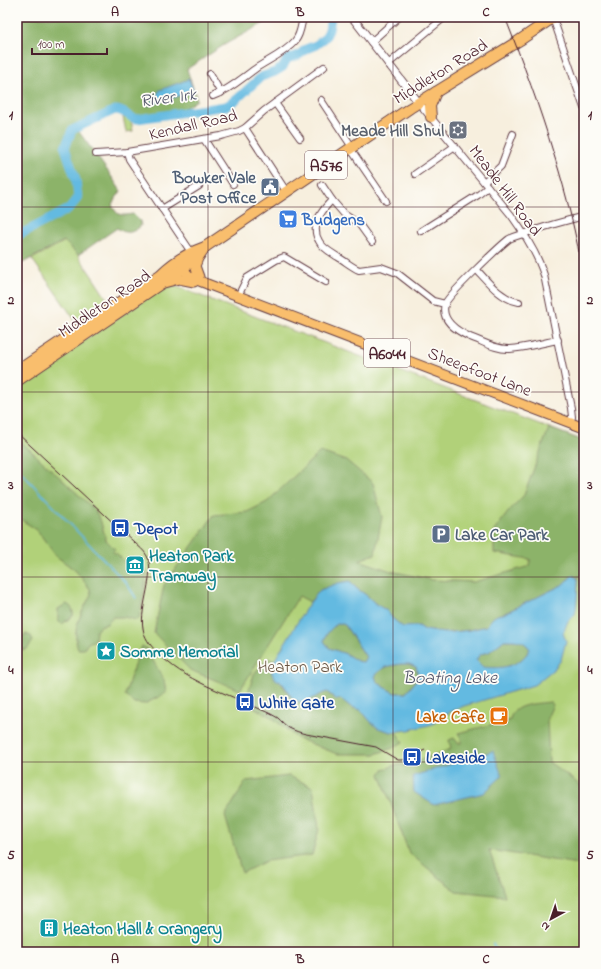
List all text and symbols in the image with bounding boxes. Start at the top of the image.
text: A [111,3,119,22]
text: B [295,3,305,22]
text: C [482,3,490,22]
scale bar [32,30,107,56]
street label: Middleton Road [389,33,493,111]
text: 100 m [38,36,65,54]
water label: River Irk [139,83,199,115]
street label: Kendall Road [147,103,240,148]
text: 1 [9,106,14,125]
text: 1 [588,106,593,125]
place label: Meade Hill Shul [341,119,444,144]
synagogue icon: Meade Hill Shul [447,119,469,141]
street label: Meade Hill Road [462,140,548,242]
road number: A576 [305,151,347,179]
place label: Bowker Vale Post Office [172,166,257,211]
public building icon: Bowker Vale Post Office [259,176,281,198]
supermarket icon: Budgens [277,208,299,230]
place label: Budgens [301,208,365,235]
street label: Middleton Road [53,264,157,345]
text: 2 [7,291,15,310]
text: 2 [586,291,594,310]
road number: A6044 [364,339,410,367]
street label: Sheepfoot Lane [424,341,535,404]
text: 3 [7,476,14,495]
text: 3 [586,476,593,495]
bus stop icon: Depot [109,517,131,539]
place label: Depot [133,517,178,542]
parking icon: Lake Car Park [430,523,452,545]
place label: Lake Car Park [455,523,549,548]
place label: Heaton Park Tramway [149,544,234,591]
museum icon: Heaton Park Tramway [124,554,146,576]
place icon: Somme Memorial [95,640,117,662]
place label: Somme Memorial [120,640,238,665]
park label: Heaton Park [258,655,343,680]
text: 4 [7,661,14,680]
text: 4 [586,661,593,680]
water label: Boating Lake [403,666,498,692]
bus stop icon: White Gate [234,691,256,713]
place label: White Gate [259,691,335,716]
place label: Lake Cafe [416,705,486,730]
cafe icon: Lake Cafe [488,705,510,727]
bus stop icon: Lakeside [401,746,423,768]
place label: Lakeside [426,746,487,771]
text: 5 [7,846,15,865]
text: 5 [586,846,594,865]
north arrow [531,899,571,939]
building icon: Heaton Hall & Orangery [38,917,60,939]
place label: Heaton Hall & Orangery [63,917,222,944]
text: N [537,917,553,934]
text: A [111,950,119,969]
text: B [295,950,305,969]
text: C [482,950,490,969]

